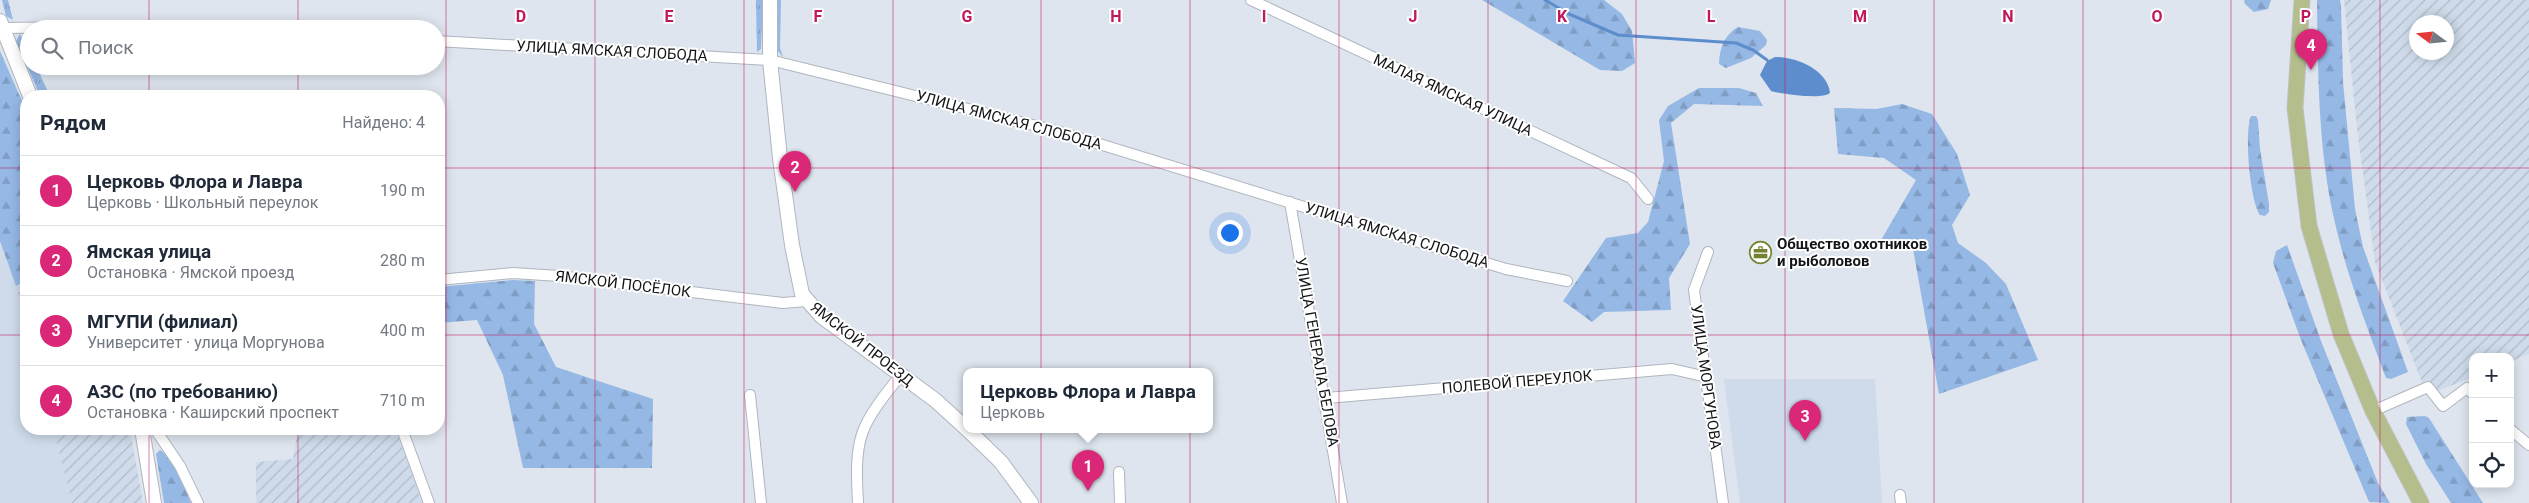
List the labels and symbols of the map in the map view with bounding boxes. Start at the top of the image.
text: D [516,7,526,26]
text: E [665,7,674,26]
text: F [814,7,823,26]
text: G [962,7,973,26]
text: H [1110,7,1122,26]
text: I [1262,7,1266,26]
text: J [1409,7,1417,26]
text: K [1557,7,1568,26]
text: L [1707,7,1716,26]
text: M [1853,7,1867,26]
text: N [2002,7,2014,26]
text: O [2151,7,2163,26]
text: P [2301,7,2311,26]
north arrow [2409,15,2454,60]
pin: 4 [2295,29,2327,70]
street label: УЛИЦА ЯМСКАЯ СЛОБОДА [516,37,708,65]
street label: МАЛАЯ ЯМСКАЯ УЛИЦА [1371,50,1536,140]
street label: УЛИЦА ЯМСКАЯ СЛОБОДА [914,87,1104,154]
pin: 2 [779,151,811,192]
street label: УЛИЦА ЯМСКАЯ СЛОБОДА [1303,198,1491,272]
your location [1217,220,1243,246]
place label: Общество охотников и рыболовов [1777,235,1927,270]
office icon: Общество охотников и рыболовов [1749,241,1773,265]
street label: УЛИЦА ГЕНЕРАЛА БЕЛОВА [1291,256,1343,448]
street label: ЯМСКОЙ ПОСЁЛОК [554,267,692,301]
street label: ЯМСКОЙ ПРОЕЗД [807,298,917,390]
street label: УЛИЦА МОРГУНОВА [1687,304,1725,451]
street label: ПОЛЕВОЙ ПЕРЕУЛОК [1441,366,1593,398]
pin: 3 [1789,400,1821,441]
pin: 1 [1072,450,1104,491]

